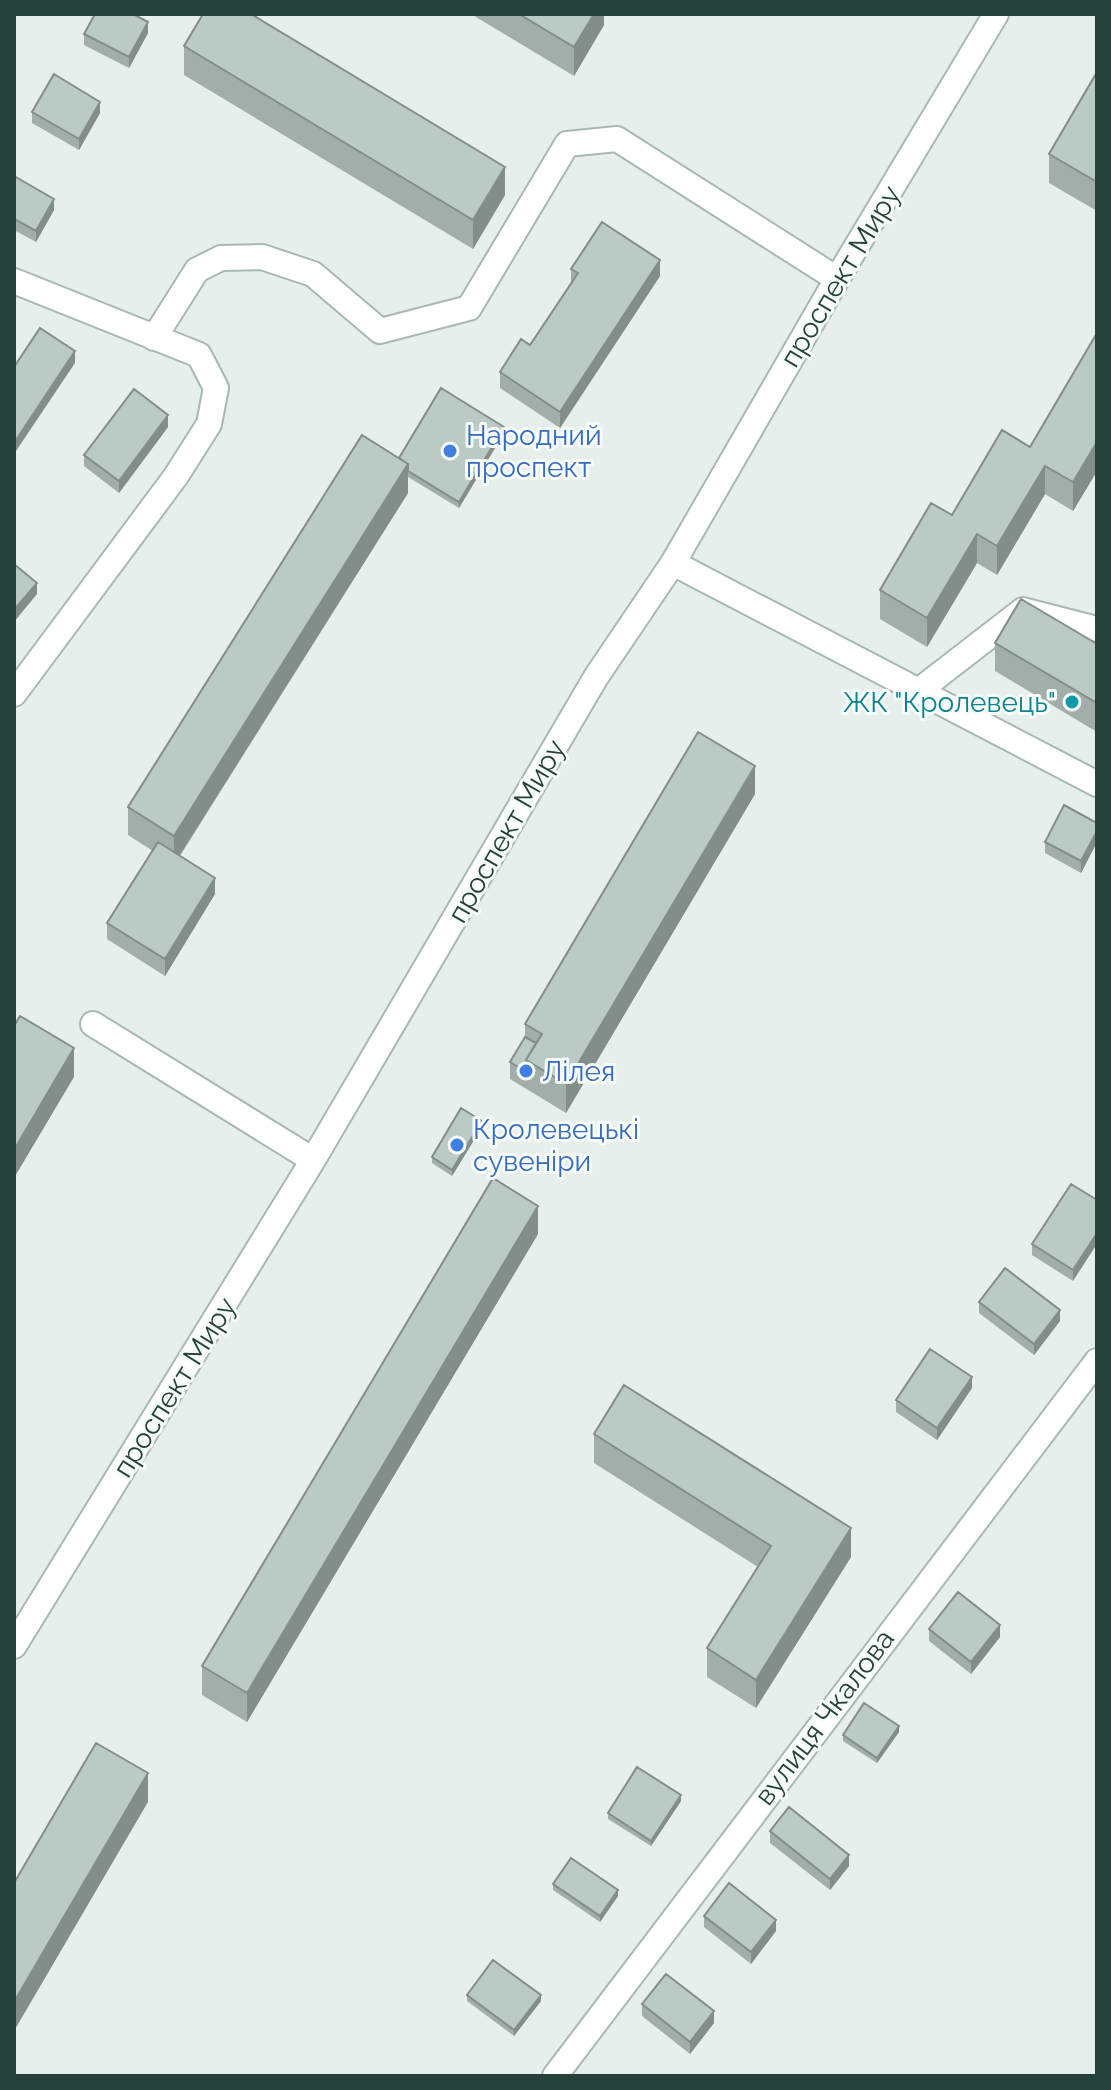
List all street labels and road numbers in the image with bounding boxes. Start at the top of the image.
street label: проспект Миру [773,180,908,373]
street label: проспект Миру [441,734,572,929]
street label: проспект Миру [106,1291,243,1483]
street label: вулиця Чкалова [748,1623,901,1812]

